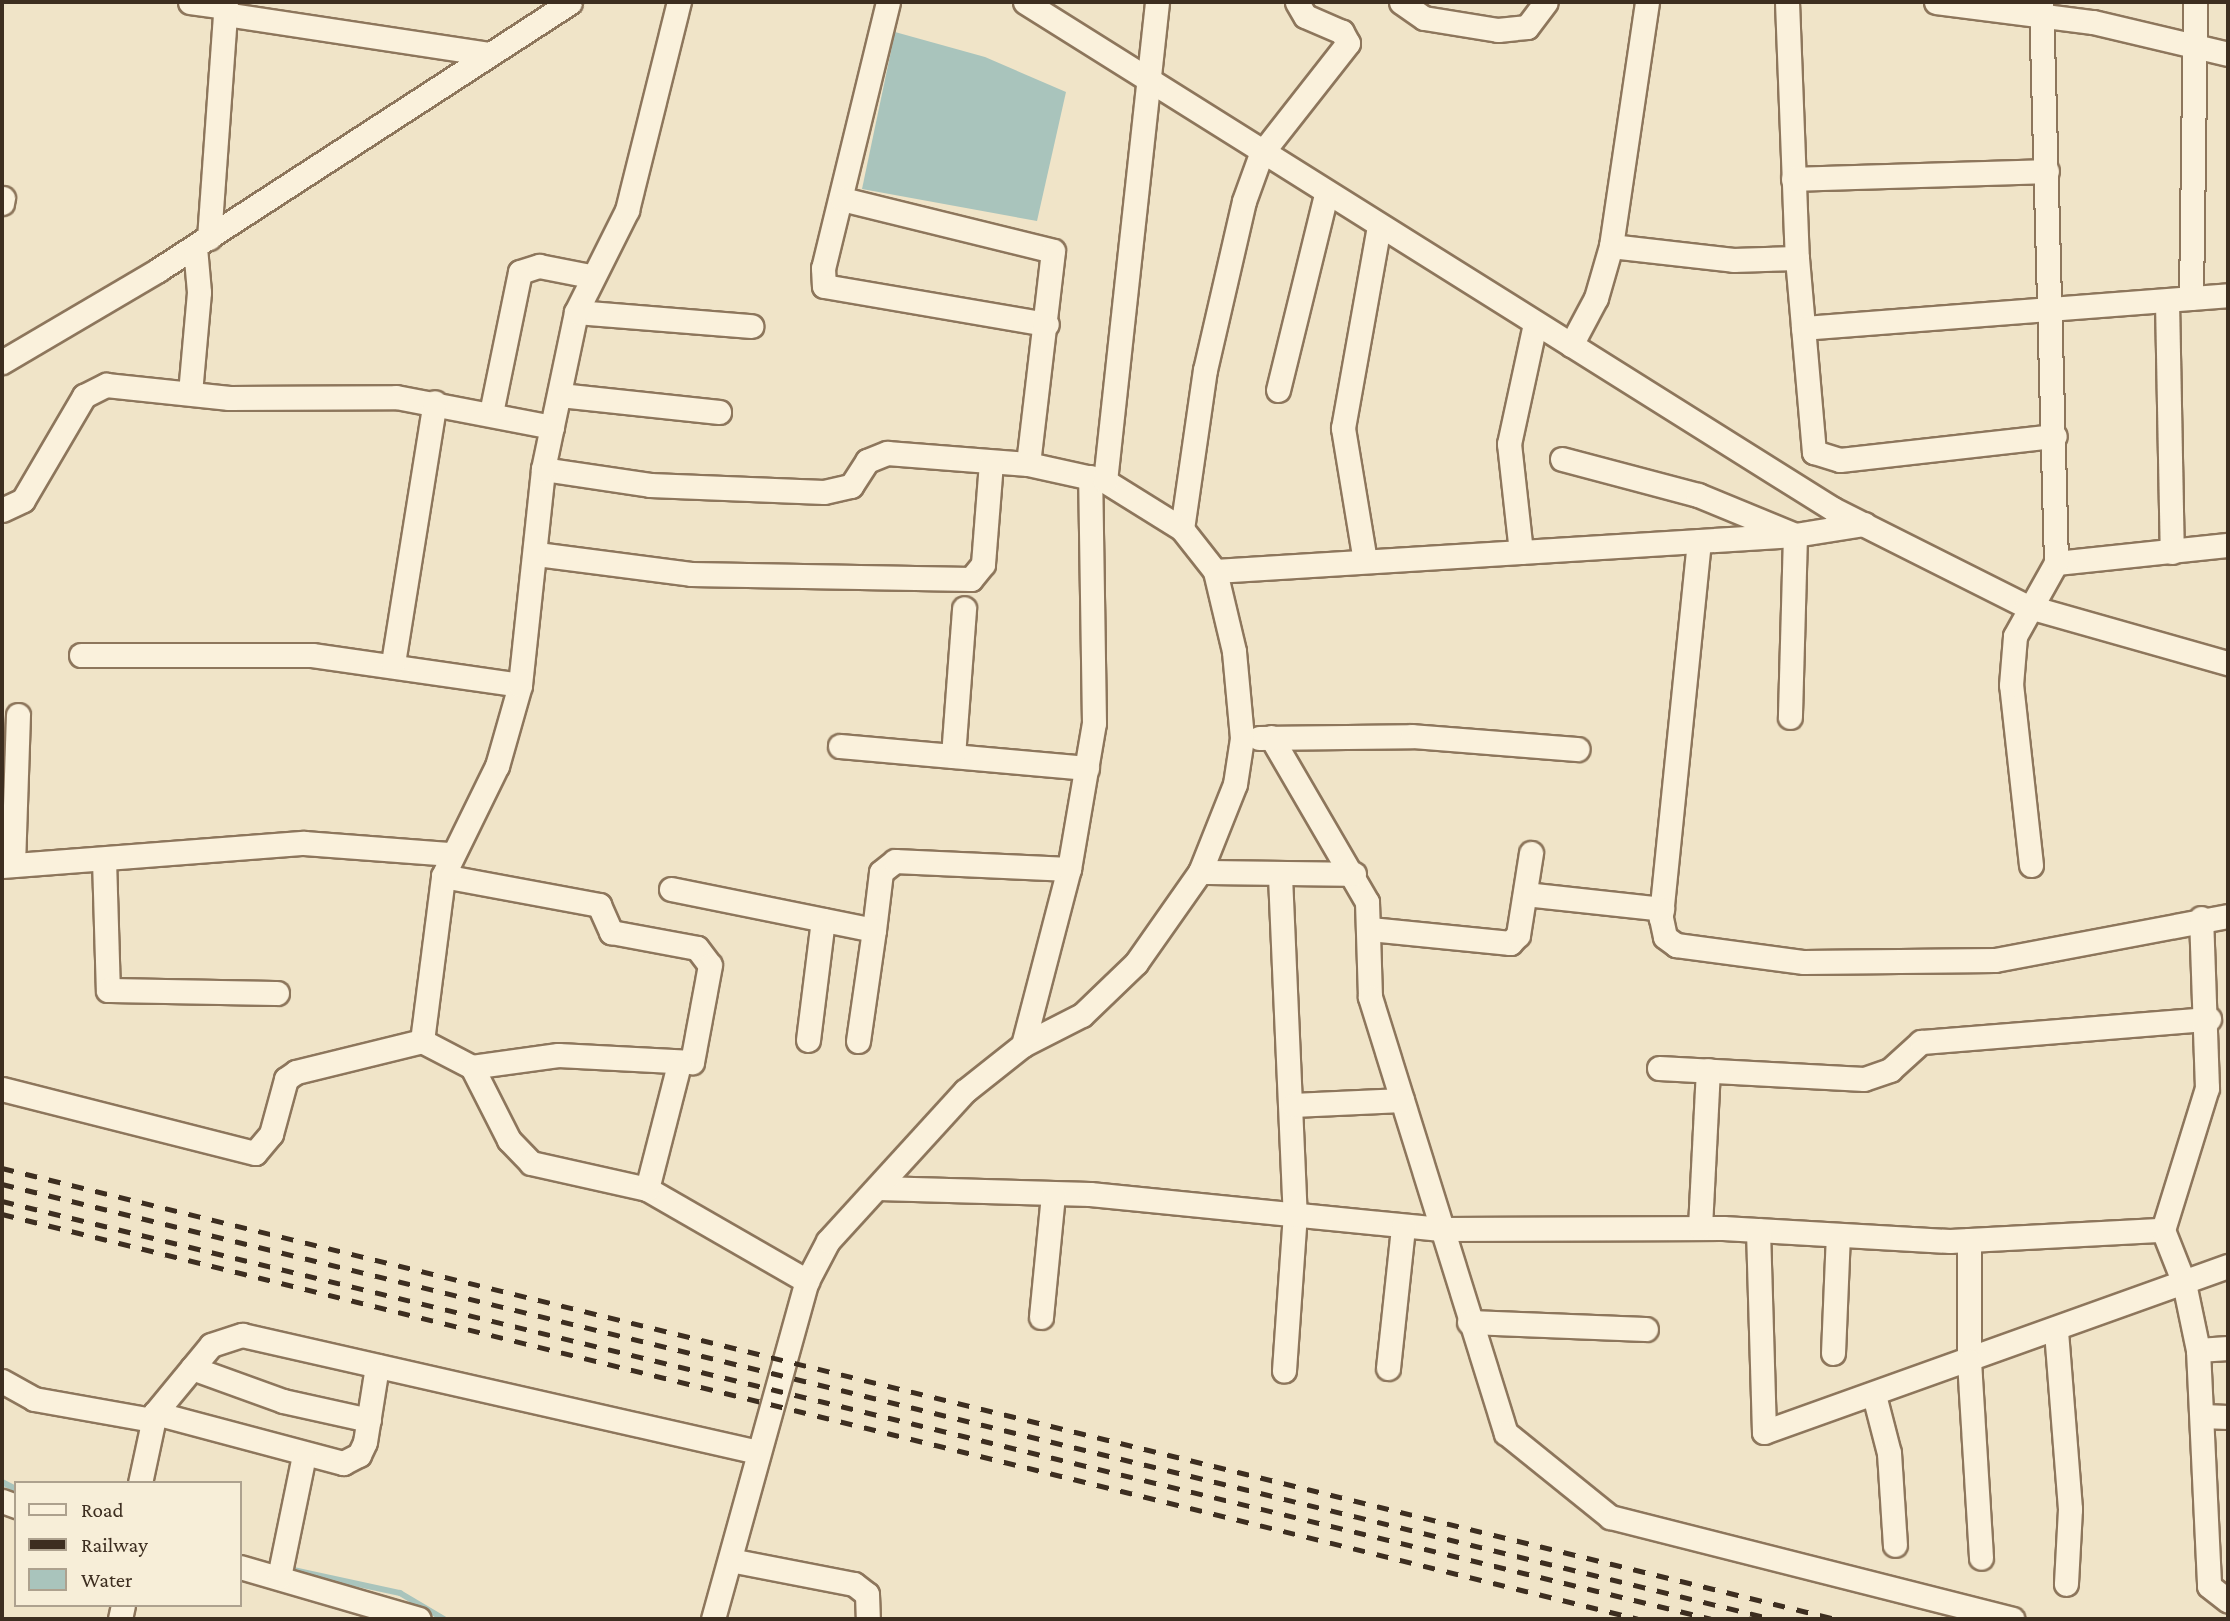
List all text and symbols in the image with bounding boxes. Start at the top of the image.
legend [14,1481,242,1607]
text: Road [81,1498,124,1522]
text: Railway [81,1533,148,1557]
text: Water [81,1568,133,1592]

